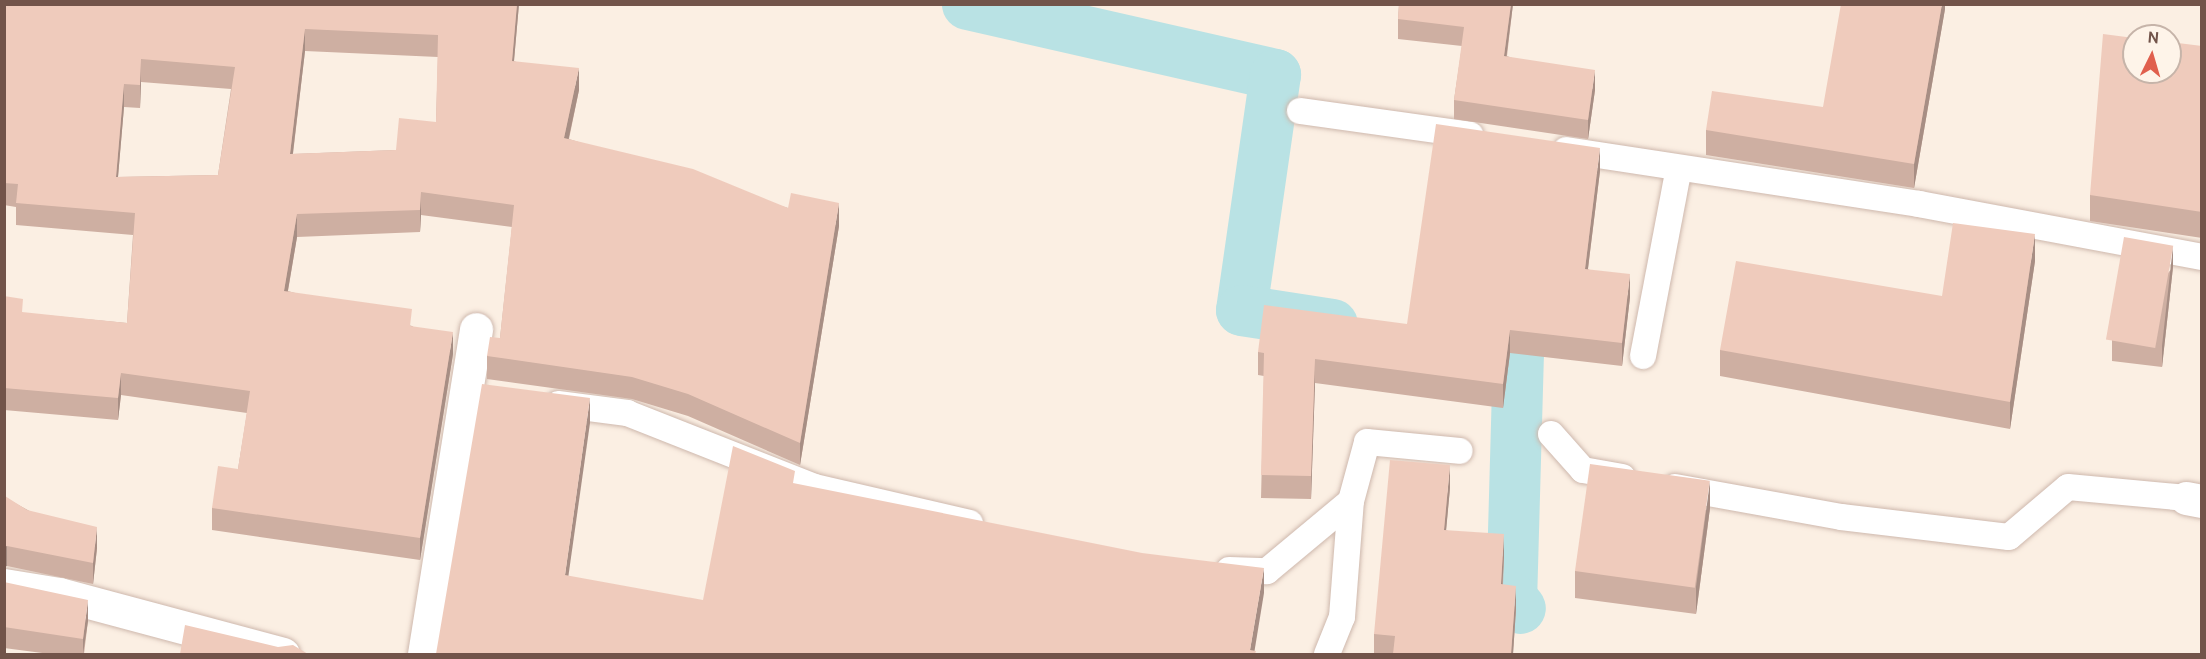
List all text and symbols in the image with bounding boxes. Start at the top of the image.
north arrow [2122,24,2182,84]
text: N [2147,28,2160,48]

